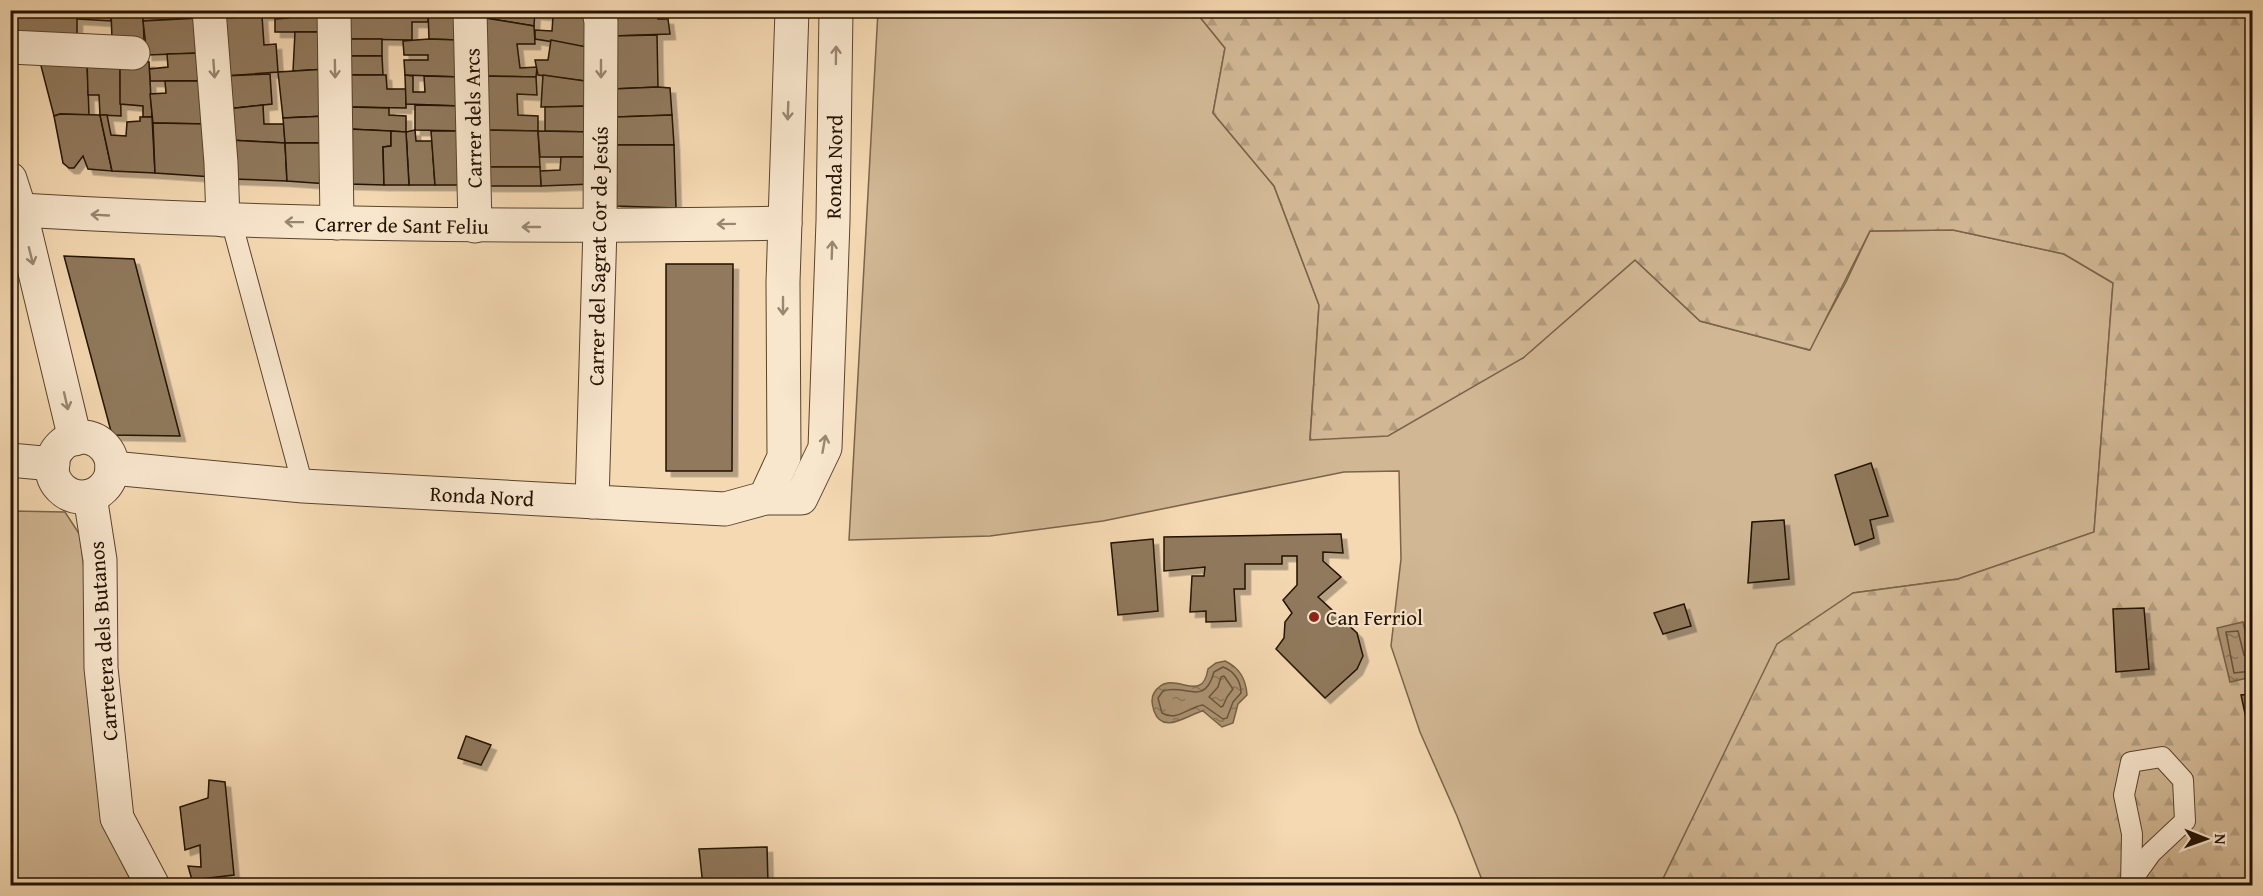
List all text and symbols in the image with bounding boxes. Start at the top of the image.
one-way arrow [830,45,842,65]
street label: Carrer dels Arcs [456,48,490,188]
one-way arrow [209,58,220,78]
one-way arrow [329,58,340,78]
one-way arrow [595,58,607,78]
one-way arrow [783,100,794,120]
street label: Ronda Nord [818,114,850,219]
street label: Carrer del Sagrat Cor de Jesús [580,126,616,386]
street label: Carrer de Sant Feliu [315,208,490,242]
one-way arrow [90,209,110,220]
one-way arrow [285,216,305,228]
one-way arrow [717,218,737,230]
one-way arrow [522,221,542,233]
one-way arrow [827,240,838,260]
one-way arrow [26,246,38,265]
one-way arrow [777,295,789,315]
one-way arrow [61,391,72,410]
one-way arrow [819,435,830,455]
street label: Ronda Nord [429,478,536,514]
street label: Carretera dels Butanos [81,540,125,742]
place label: Can Ferriol [1326,602,1423,633]
marker: Can Ferriol [1307,610,1321,624]
north arrow [2176,809,2236,869]
text: N [2209,834,2233,845]

